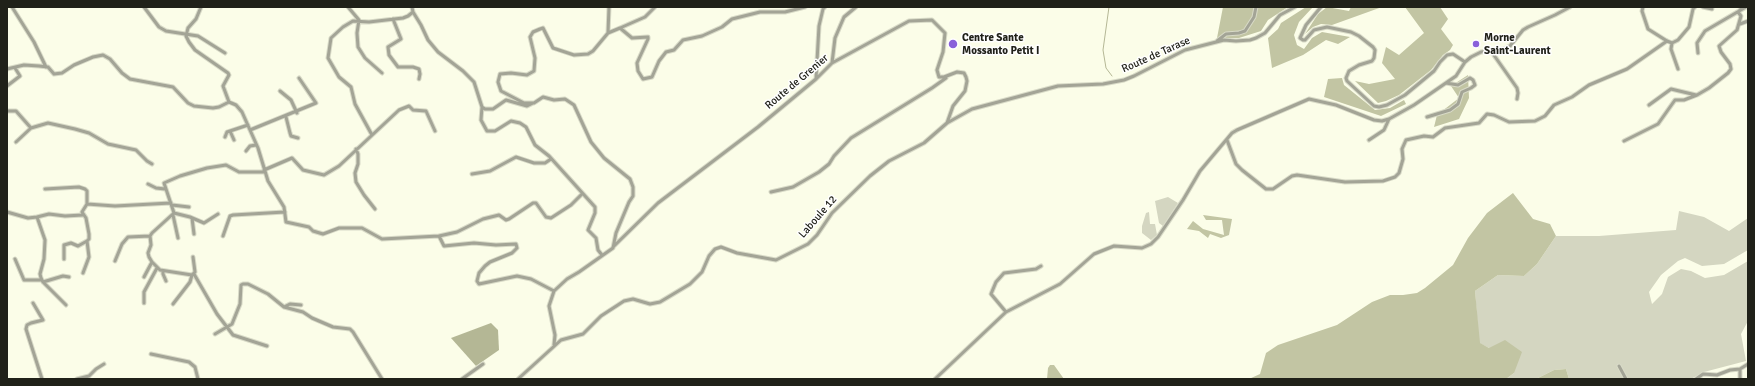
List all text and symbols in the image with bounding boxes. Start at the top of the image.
place label: Centre Sante Mossanto Petit I [962,31,1040,57]
place label: Morne Saint-Laurent [1484,31,1551,57]
street label: Route de Tarase [1120,34,1192,76]
marker: Centre Sante Mossanto Petit I [947,38,959,50]
marker: Morne Saint-Laurent [1471,39,1481,49]
street label: Route de Grenier [763,52,831,112]
street label: Laboule 12 [796,193,840,241]

